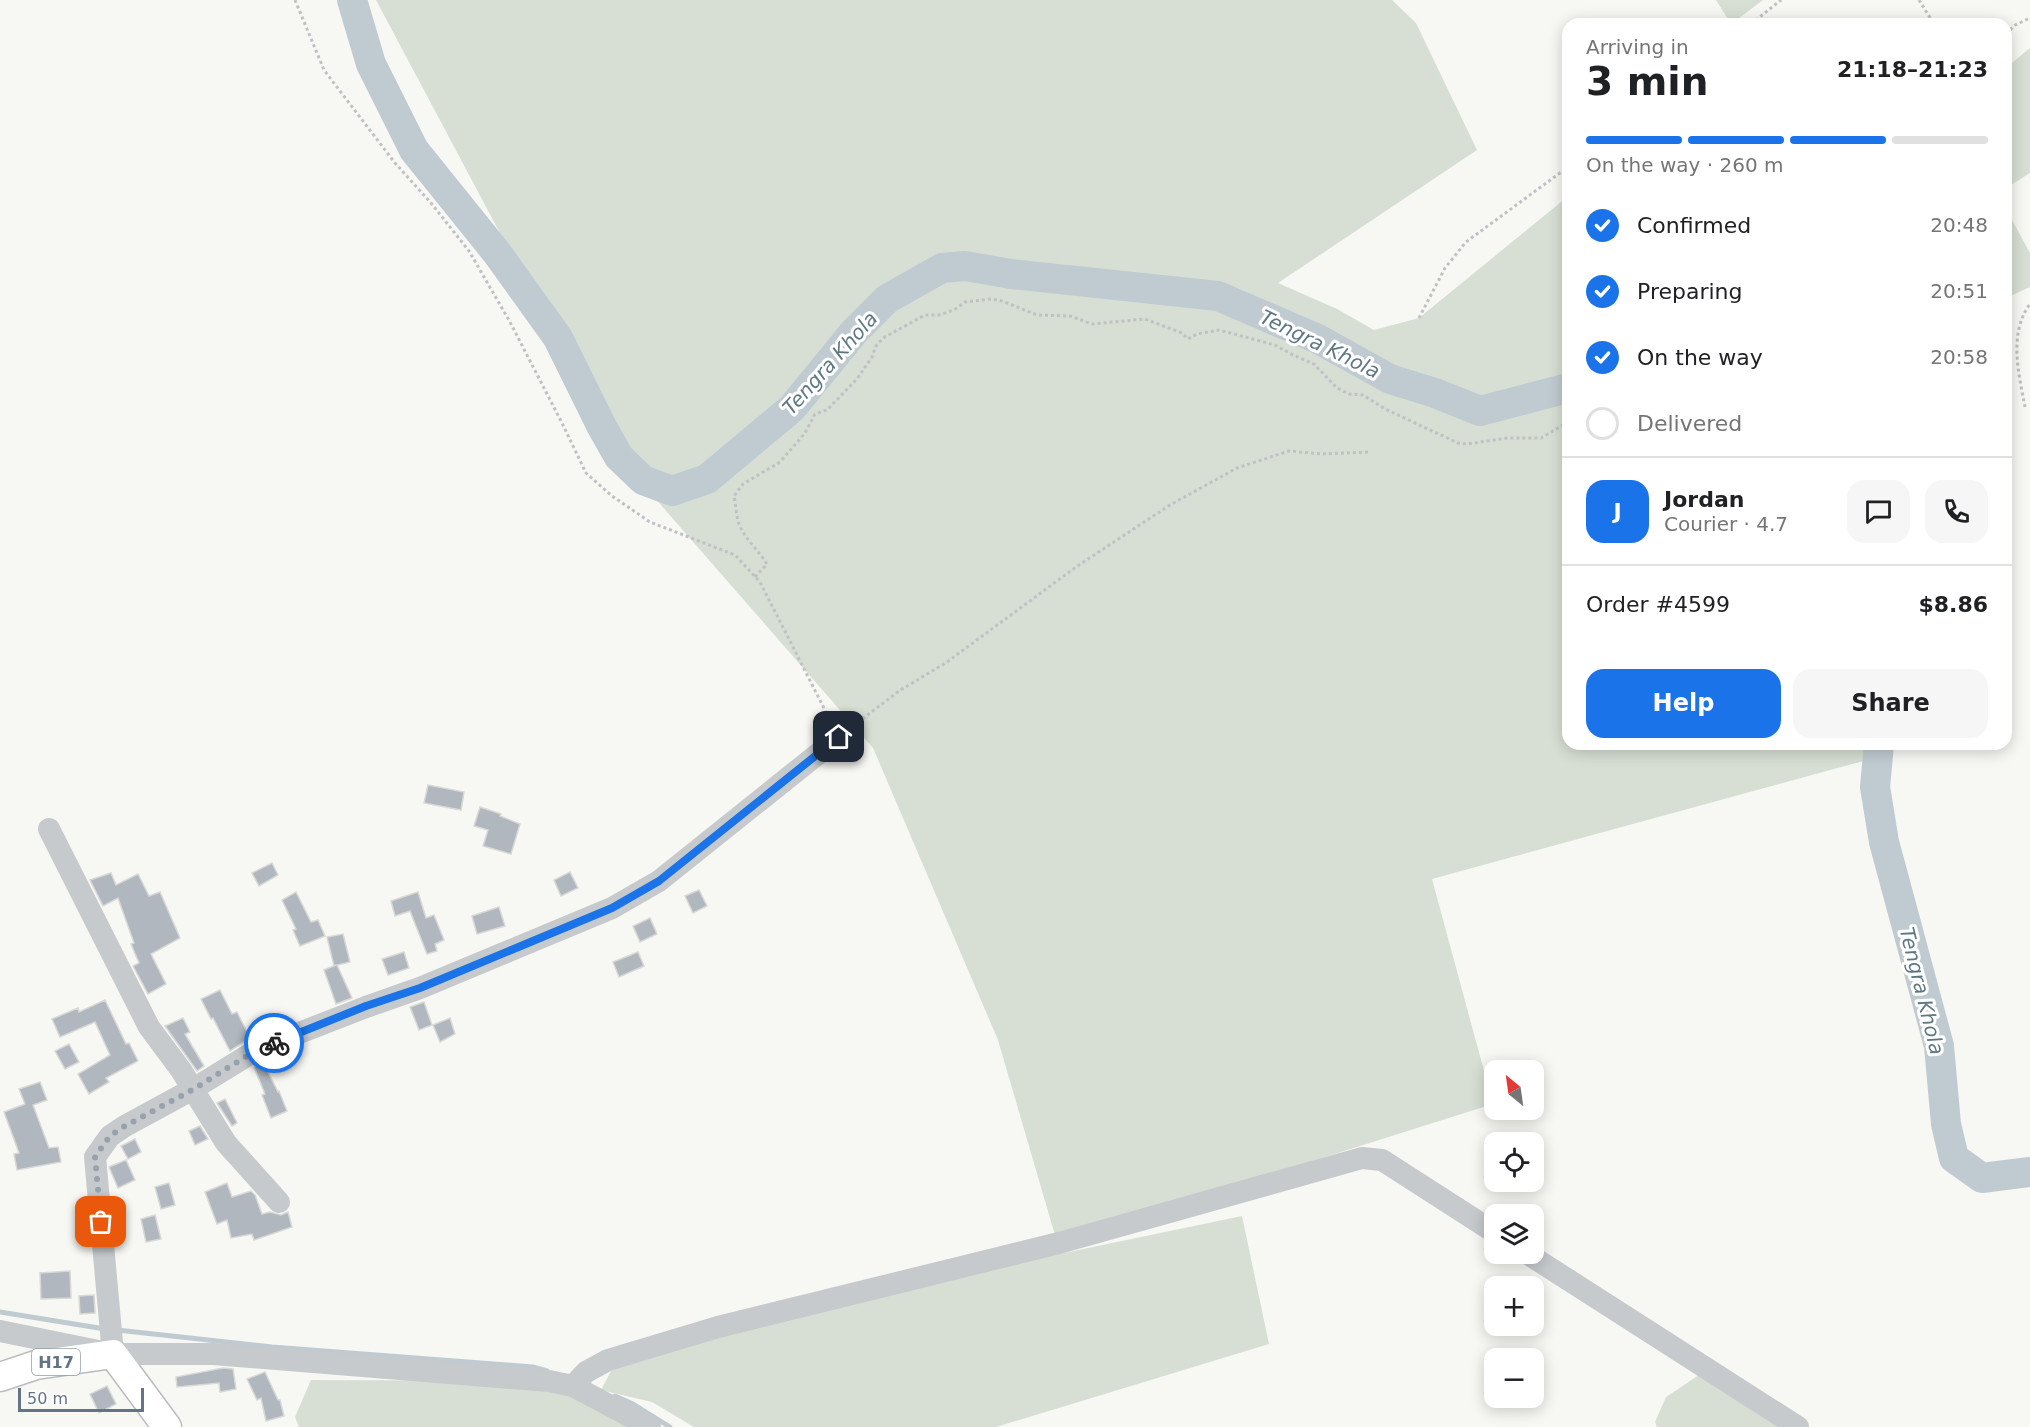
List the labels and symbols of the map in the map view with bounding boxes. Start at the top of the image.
water label: Tengra Khola [1256,305,1384,383]
water label: Tengra Khola [778,307,882,419]
pin [813,711,864,762]
water label: Tengra Khola [1895,925,1949,1057]
courier [244,1013,304,1073]
north arrow [1484,1060,1544,1120]
pin [75,1196,126,1247]
road number: H17 [32,1349,80,1375]
scale bar [18,1385,144,1412]

